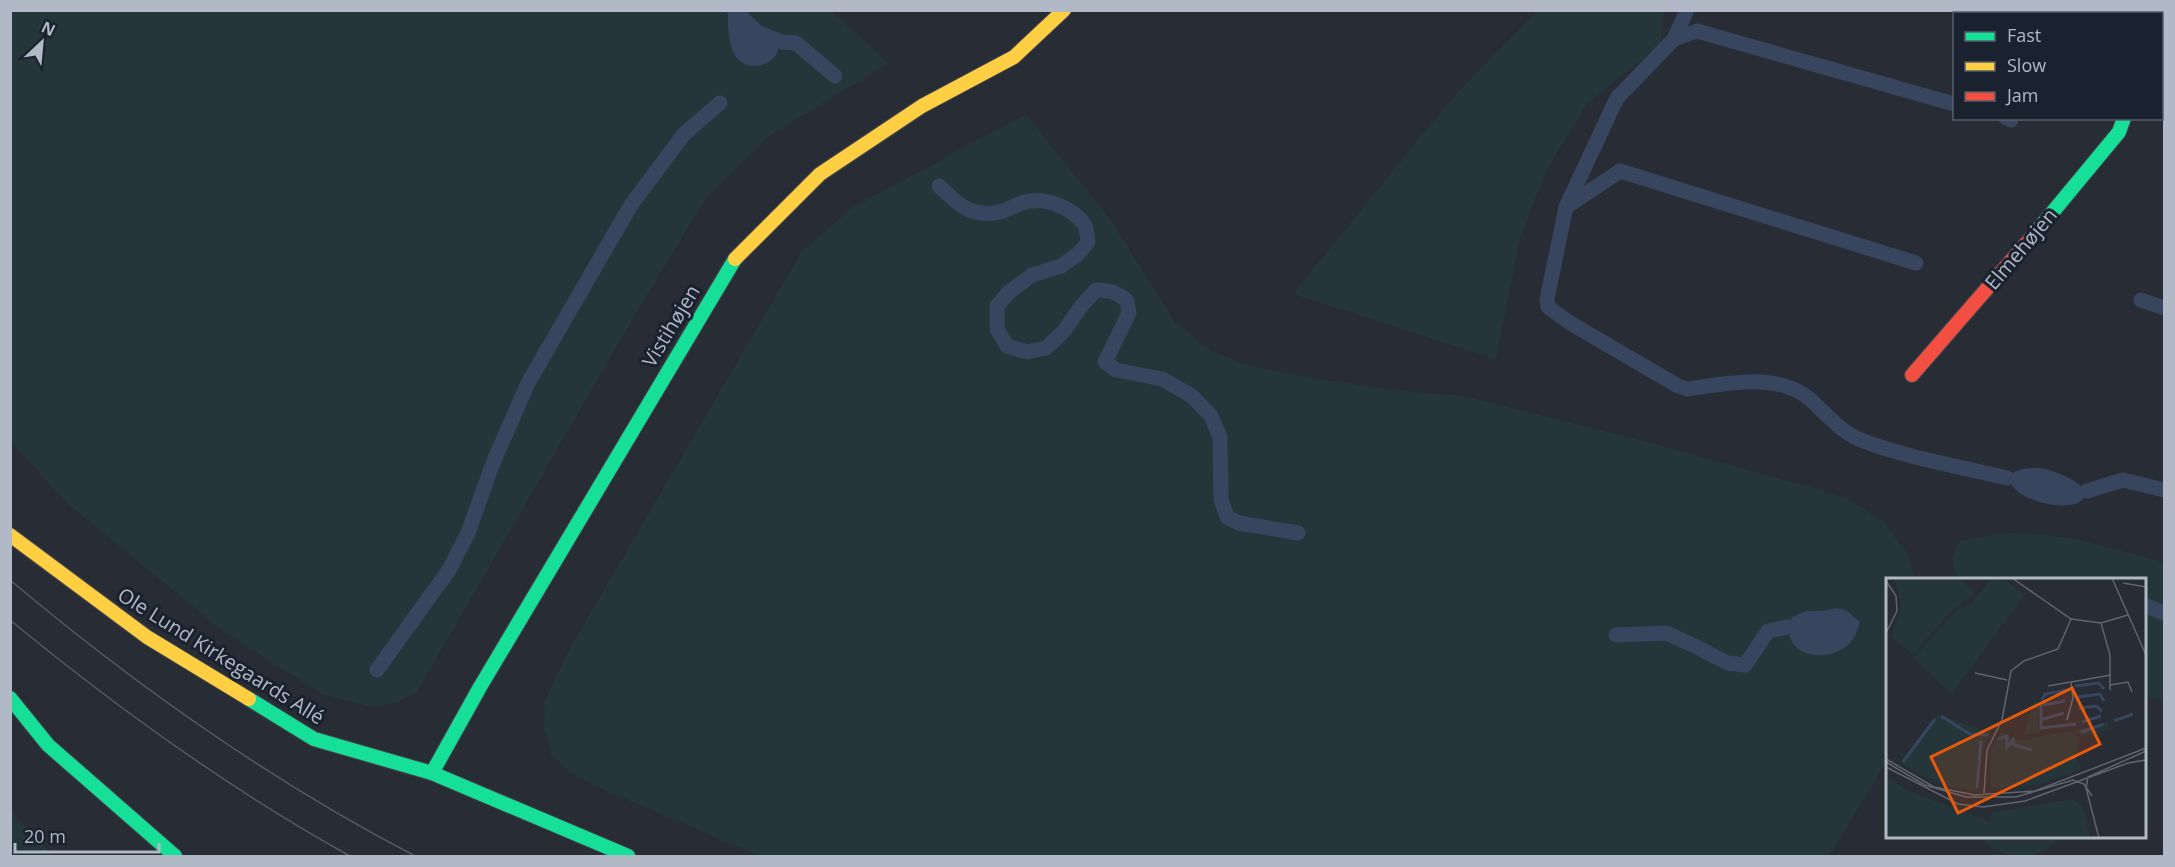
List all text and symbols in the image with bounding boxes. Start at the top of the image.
north arrow [12,12,72,72]
legend [1953,12,2163,120]
text: N [38,16,59,41]
text: Fast [2007,23,2041,47]
text: Slow [2007,53,2046,77]
text: Jam [2005,83,2039,107]
street label: Elmehøjen [1979,202,2063,295]
street label: Vistihøjen [635,280,706,372]
inset map [1886,578,2145,837]
street label: Ole Lund Kirkegaards Allé [113,581,330,730]
scale bar [15,816,159,854]
text: 20 m [24,824,66,848]

